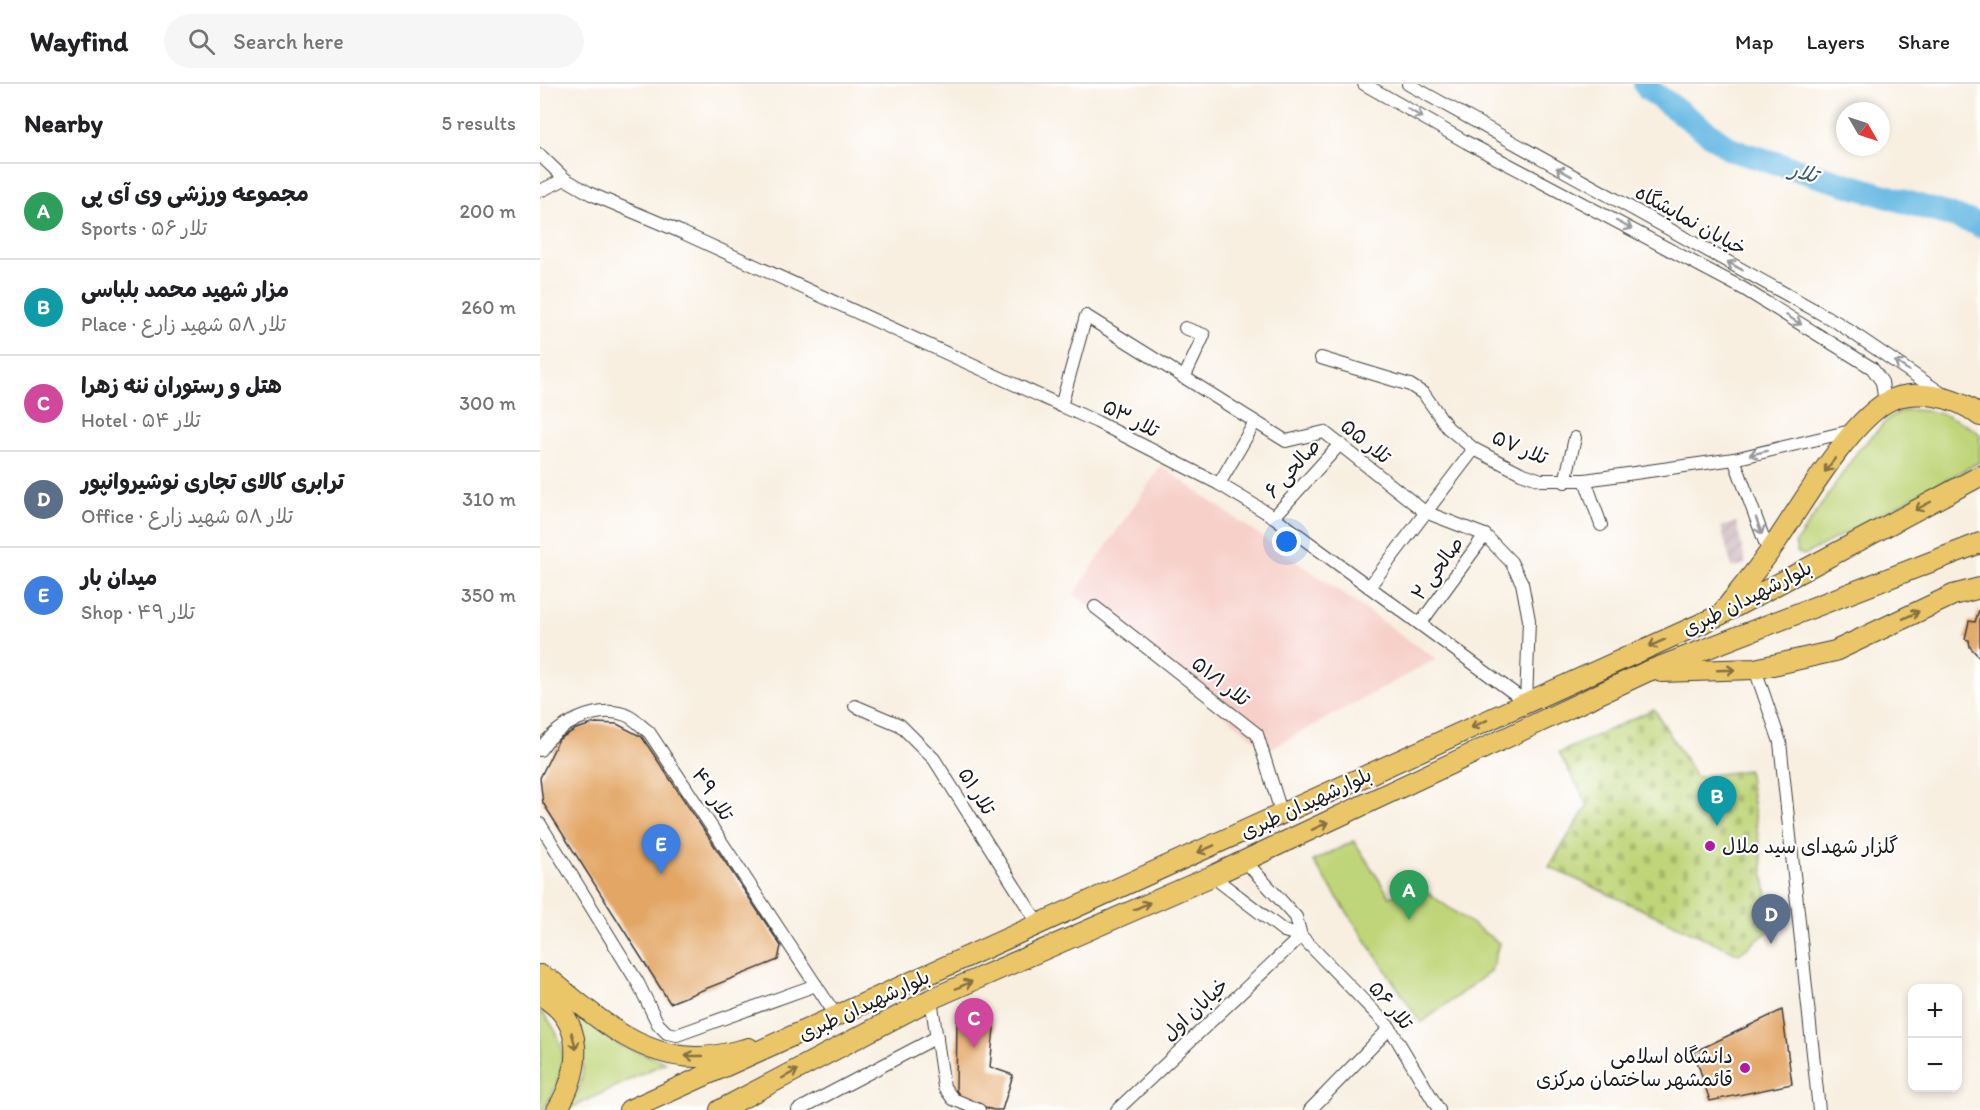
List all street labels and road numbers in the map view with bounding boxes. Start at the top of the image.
street label: خیابان نمایشگاه [1631,180,1751,260]
street label: تلار ۵۳ [1099,394,1163,442]
street label: تلار ۵۵ [1336,413,1396,469]
street label: تلار ۵۷ [1488,425,1552,469]
street label: صالحی ۶ [1259,433,1326,503]
street label: صالحی ۲ [1406,531,1469,605]
street label: بلوارشهیدان طبری [1678,555,1816,641]
street label: تلار ۵۱/۱ [1187,651,1255,711]
street label: بلوارشهیدان طبری [1237,762,1375,844]
street label: تلار ۴۹ [687,763,739,825]
street label: تلار ۵۱ [953,763,1001,819]
street label: بلوارشهیدان طبری [795,964,933,1046]
street label: خیابان اول [1157,972,1233,1046]
street label: تلار ۵۶ [1364,976,1418,1034]

